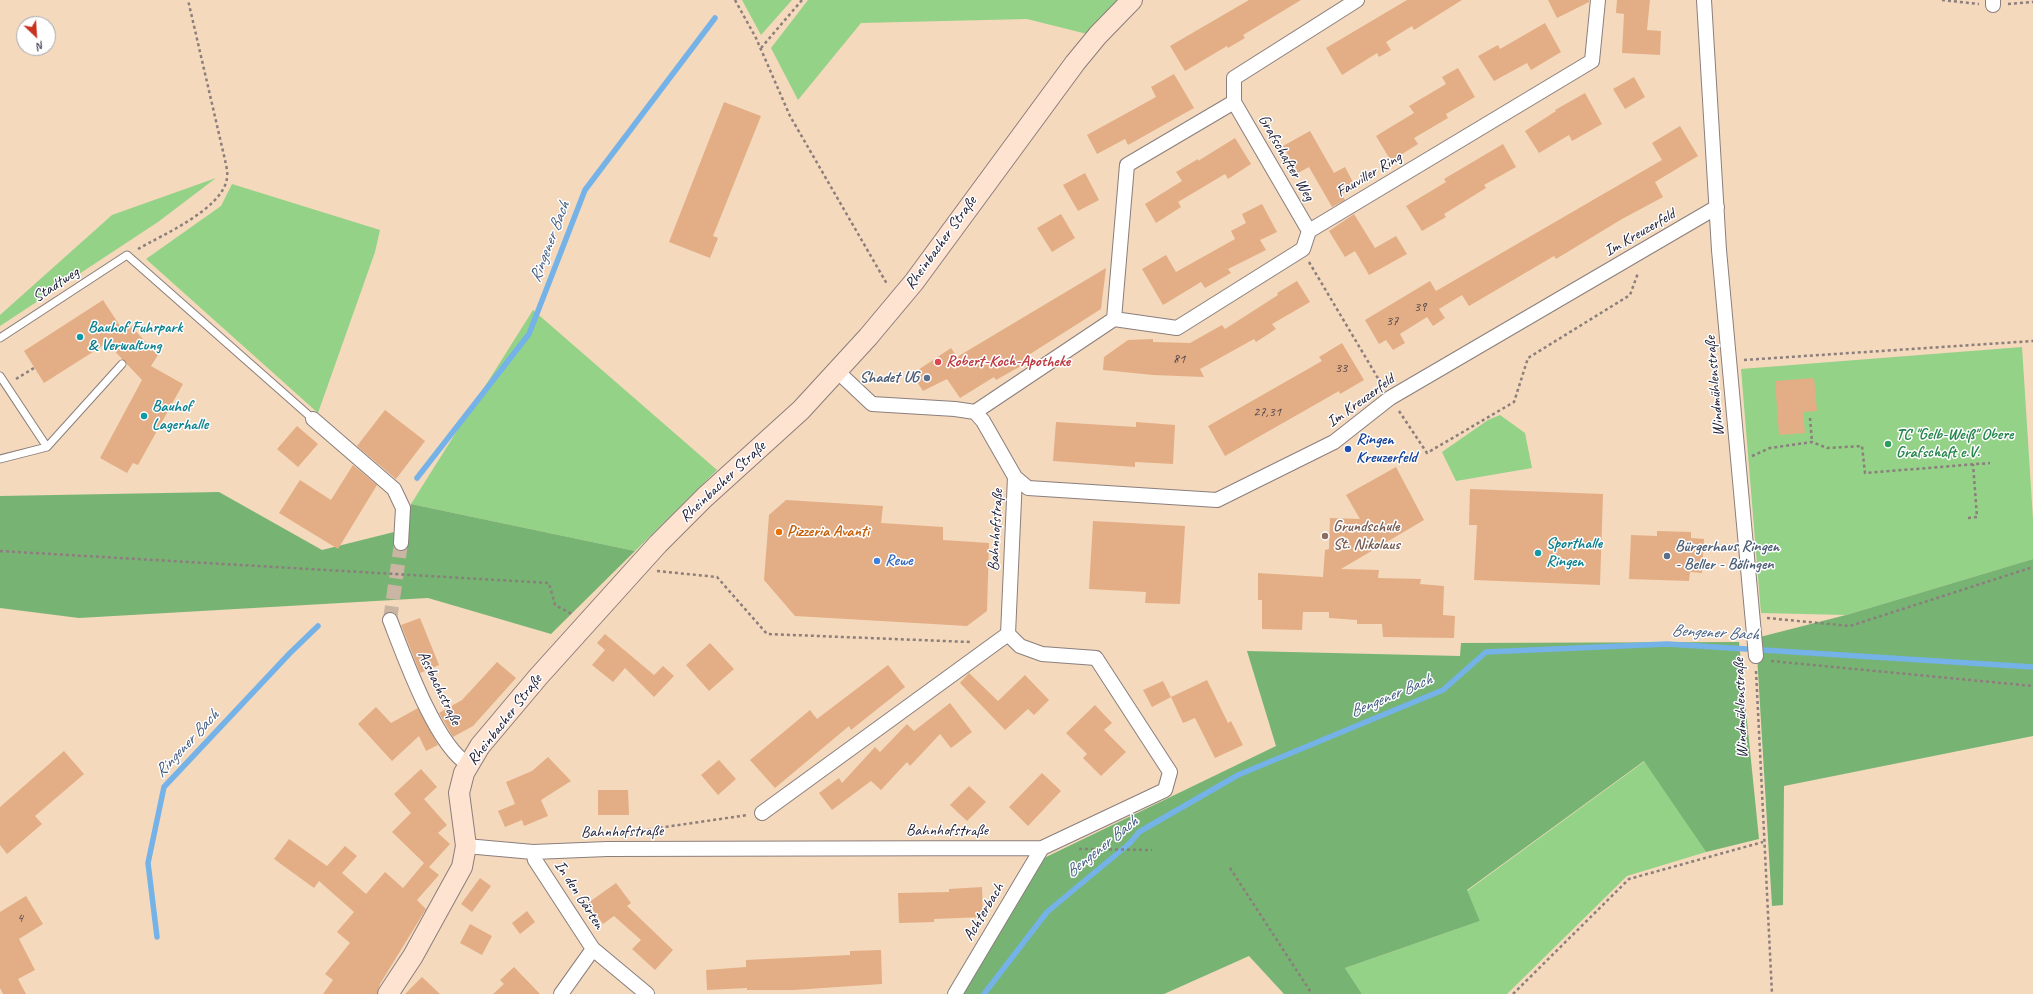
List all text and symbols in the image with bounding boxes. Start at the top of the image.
north arrow [16,16,56,56]
text: N [35,38,47,54]
street label: Grafschafter Weg [1254,111,1318,205]
street label: Fauviller Ring [1333,148,1405,202]
street label: Rheinbacher Straße [901,193,981,293]
water label: Ringener Bach [525,199,575,285]
street label: Im Kreuzerfeld [1601,205,1679,261]
street label: Stadtweg [29,263,83,307]
house number: 39 [1414,299,1426,315]
house number: 37 [1386,313,1398,329]
place label: Bauhof Fuhrpark & Verwaltung [88,318,182,356]
marker: Bauhof Fuhrpark & Verwaltung [75,332,85,342]
street label: Windmühlenstraße [1701,335,1729,437]
house number: 81 [1173,351,1185,367]
place label: Robert-Koch-Apotheke [946,352,1070,372]
marker: Robert-Koch-Apotheke [933,357,943,367]
house number: 33 [1335,360,1347,376]
place label: Shadet UG [859,368,919,388]
street label: Im Kreuzerfeld [1323,370,1399,432]
marker: Shadet UG [922,373,932,383]
place label: Bauhof Lagerhalle [152,397,208,435]
house number: 27,31 [1253,404,1281,420]
marker: Bauhof Lagerhalle [139,411,149,421]
place label: TC "Gelb-Weiß" Obere Grafschaft e.V. [1896,425,2013,463]
place label: Ringen Kreuzerfeld [1356,430,1417,468]
street label: Rheinbacher Straße [676,437,770,527]
marker: TC "Gelb-Weiß" Obere Grafschaft e.V. [1883,439,1893,449]
marker: Ringen Kreuzerfeld [1343,444,1353,454]
street label: Bahnhofstraße [984,488,1008,572]
place label: Grundschule St. Nikolaus [1333,517,1400,555]
place label: Pizzeria Avanti [787,522,869,542]
marker: Pizzeria Avanti [774,527,784,537]
marker: Grundschule St. Nikolaus [1320,531,1330,541]
place label: Sporthalle Ringen [1546,534,1602,572]
place label: Bürgerhaus Ringen - Beller - Bölingen [1675,537,1779,575]
marker: Sporthalle Ringen [1533,548,1543,558]
place label: Rewe [885,551,913,571]
marker: Bürgerhaus Ringen - Beller - Bölingen [1662,551,1672,561]
marker: Rewe [872,556,882,566]
water label: Bengener Bach [1671,621,1759,645]
street label: Assbachstraße [413,648,465,728]
street label: Windmühlenstraße [1730,658,1752,758]
water label: Bengener Bach [1347,670,1435,722]
street label: Rheinbacher Straße [463,671,547,769]
water label: Ringener Bach [151,706,223,782]
water label: Bengener Bach [1062,812,1142,882]
street label: Bahnhofstraße [906,821,988,841]
street label: Bahnhofstraße [581,822,663,842]
street label: In den Gärten [550,857,608,933]
street label: Achterbach [959,880,1009,944]
house number: 4 [17,910,23,926]

